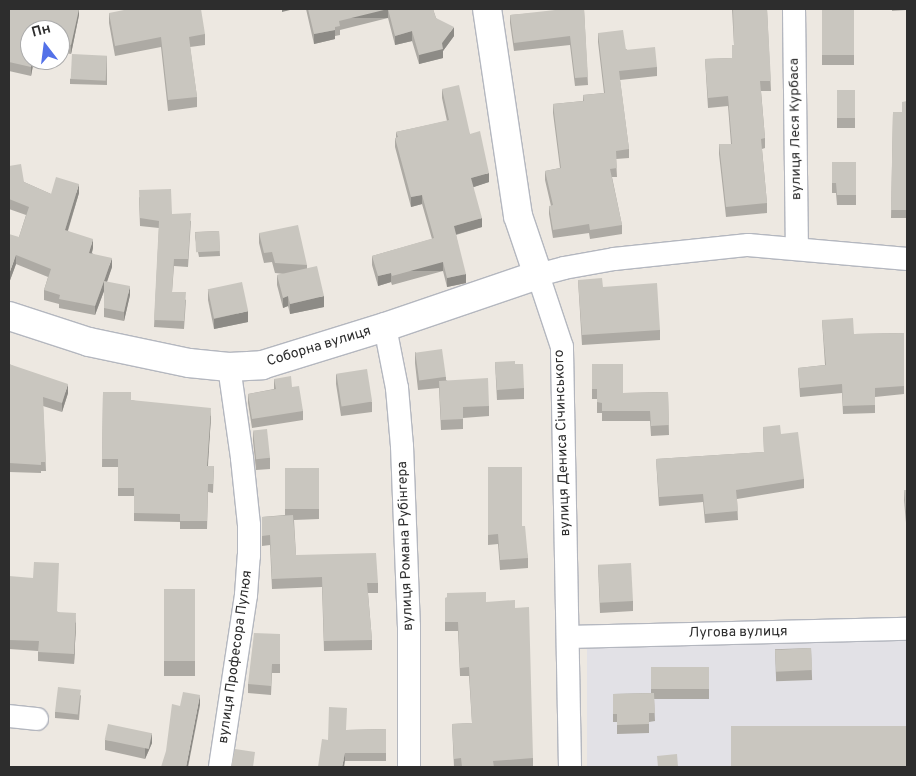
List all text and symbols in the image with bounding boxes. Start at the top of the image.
north arrow [20,20,70,70]
text: Пн [30,20,53,42]
street label: вулиця Леся Курбаса [786,58,806,200]
street label: Соборна вулиця [265,323,373,371]
street label: вулиця Дениса Січинського [551,349,575,537]
street label: вулиця Романа Рубінгера [395,461,417,631]
street label: вулиця Професора Пулюя [216,569,256,745]
street label: Лугова вулиця [688,624,788,642]

